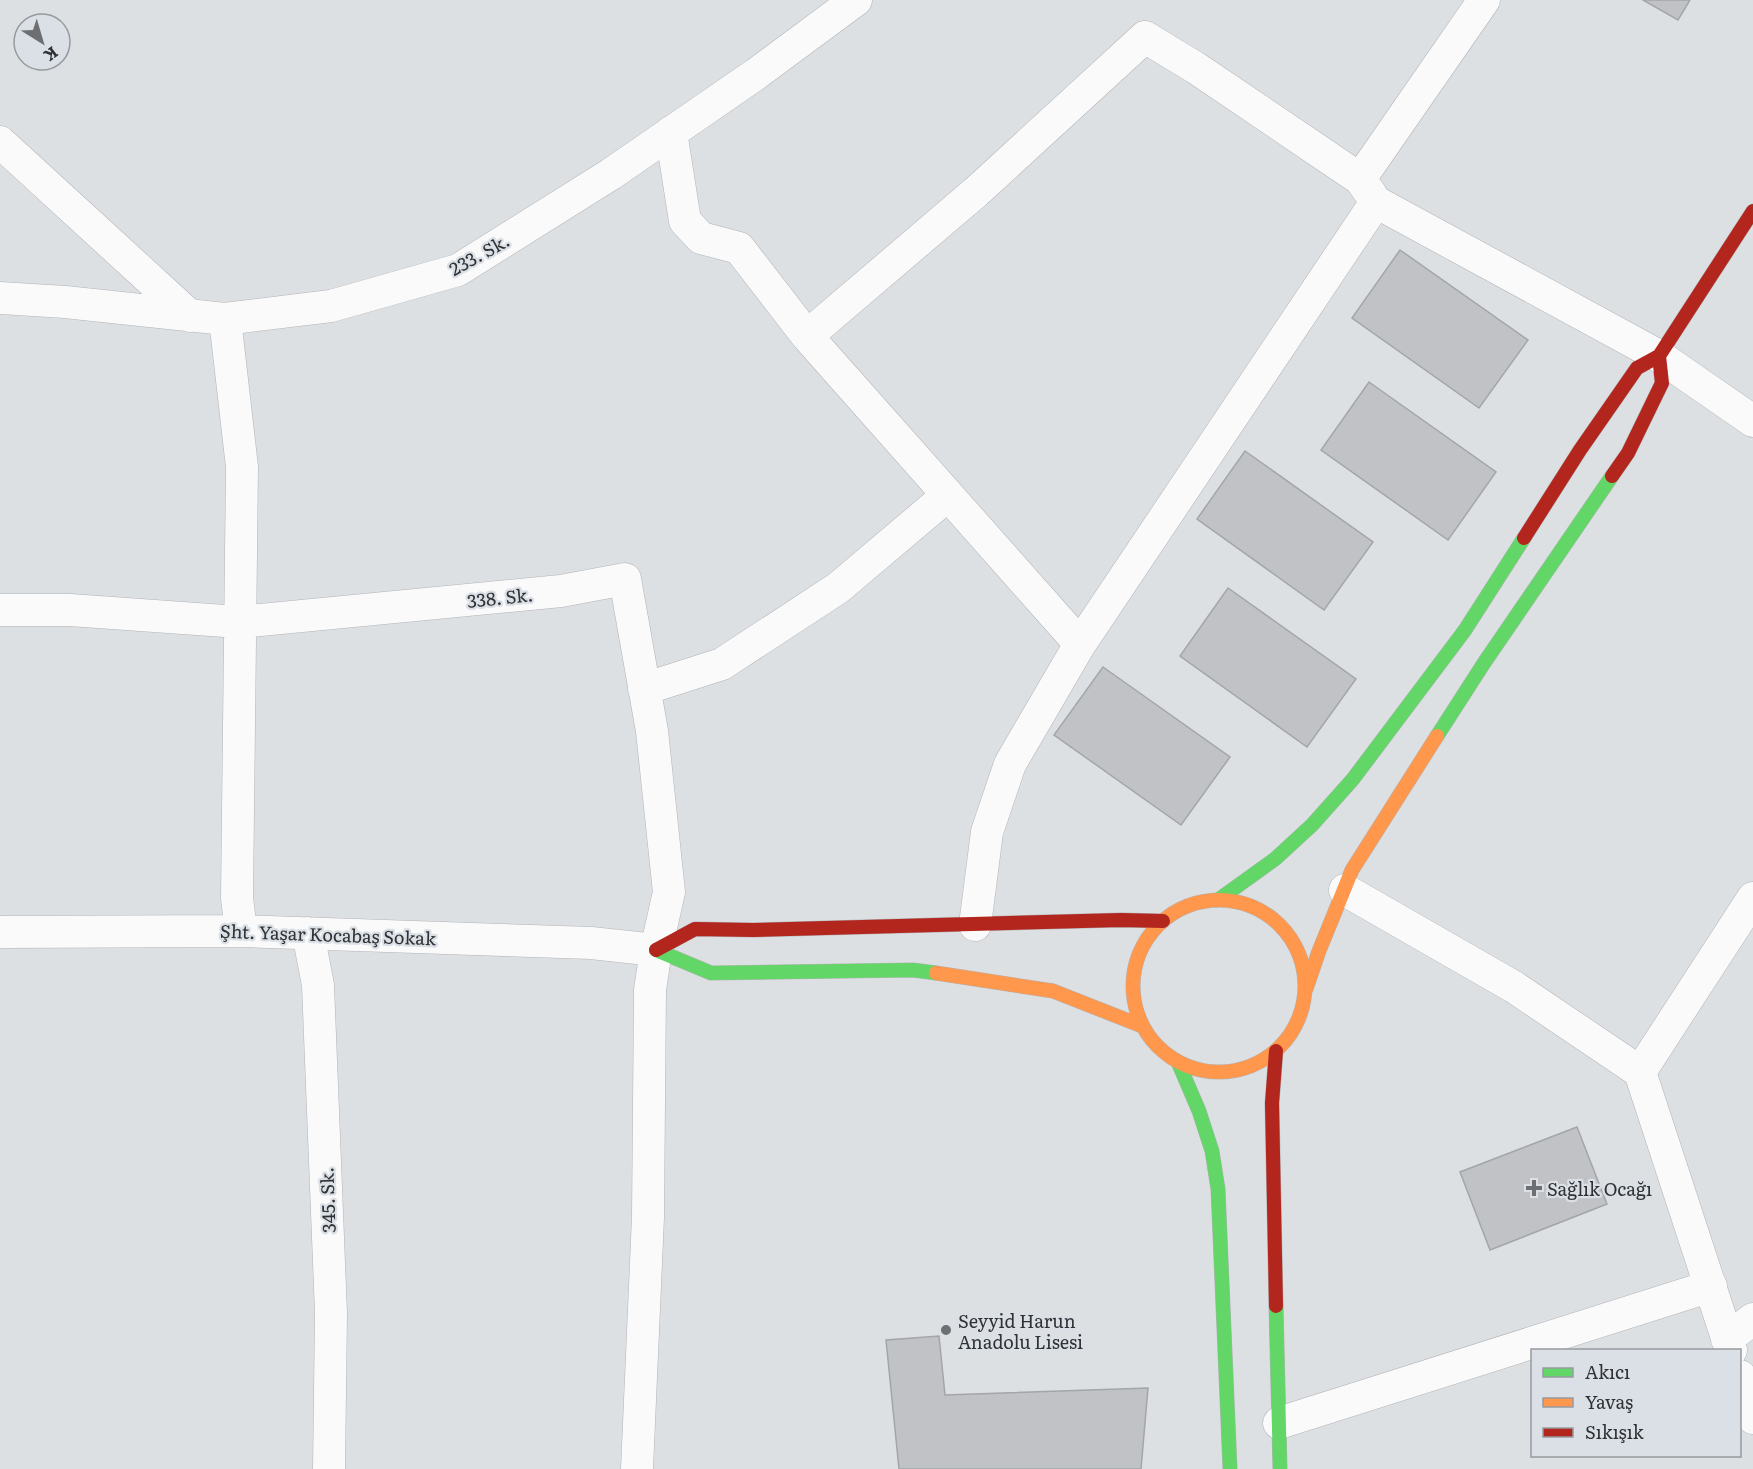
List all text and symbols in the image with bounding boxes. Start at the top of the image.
north arrow [12,12,72,72]
text: K [39,41,64,68]
street label: 233. Sk. [444,226,514,282]
street label: 338. Sk. [466,580,534,614]
street label: Şht. Yaşar Kocabaş Sokak [220,917,438,951]
street label: 345. Sk. [312,1167,342,1233]
place label: Sağlık Ocağı [1547,1175,1652,1202]
marker: Sağlık Ocağı [1525,1179,1543,1197]
place label: Seyyid Harun Anadolu Lisesi [958,1307,1083,1355]
marker: Seyyid Harun Anadolu Lisesi [939,1323,953,1337]
legend [1531,1349,1741,1457]
text: Akıcı [1585,1358,1630,1385]
text: Yavaş [1585,1388,1633,1415]
text: Sıkışık [1585,1418,1645,1445]

